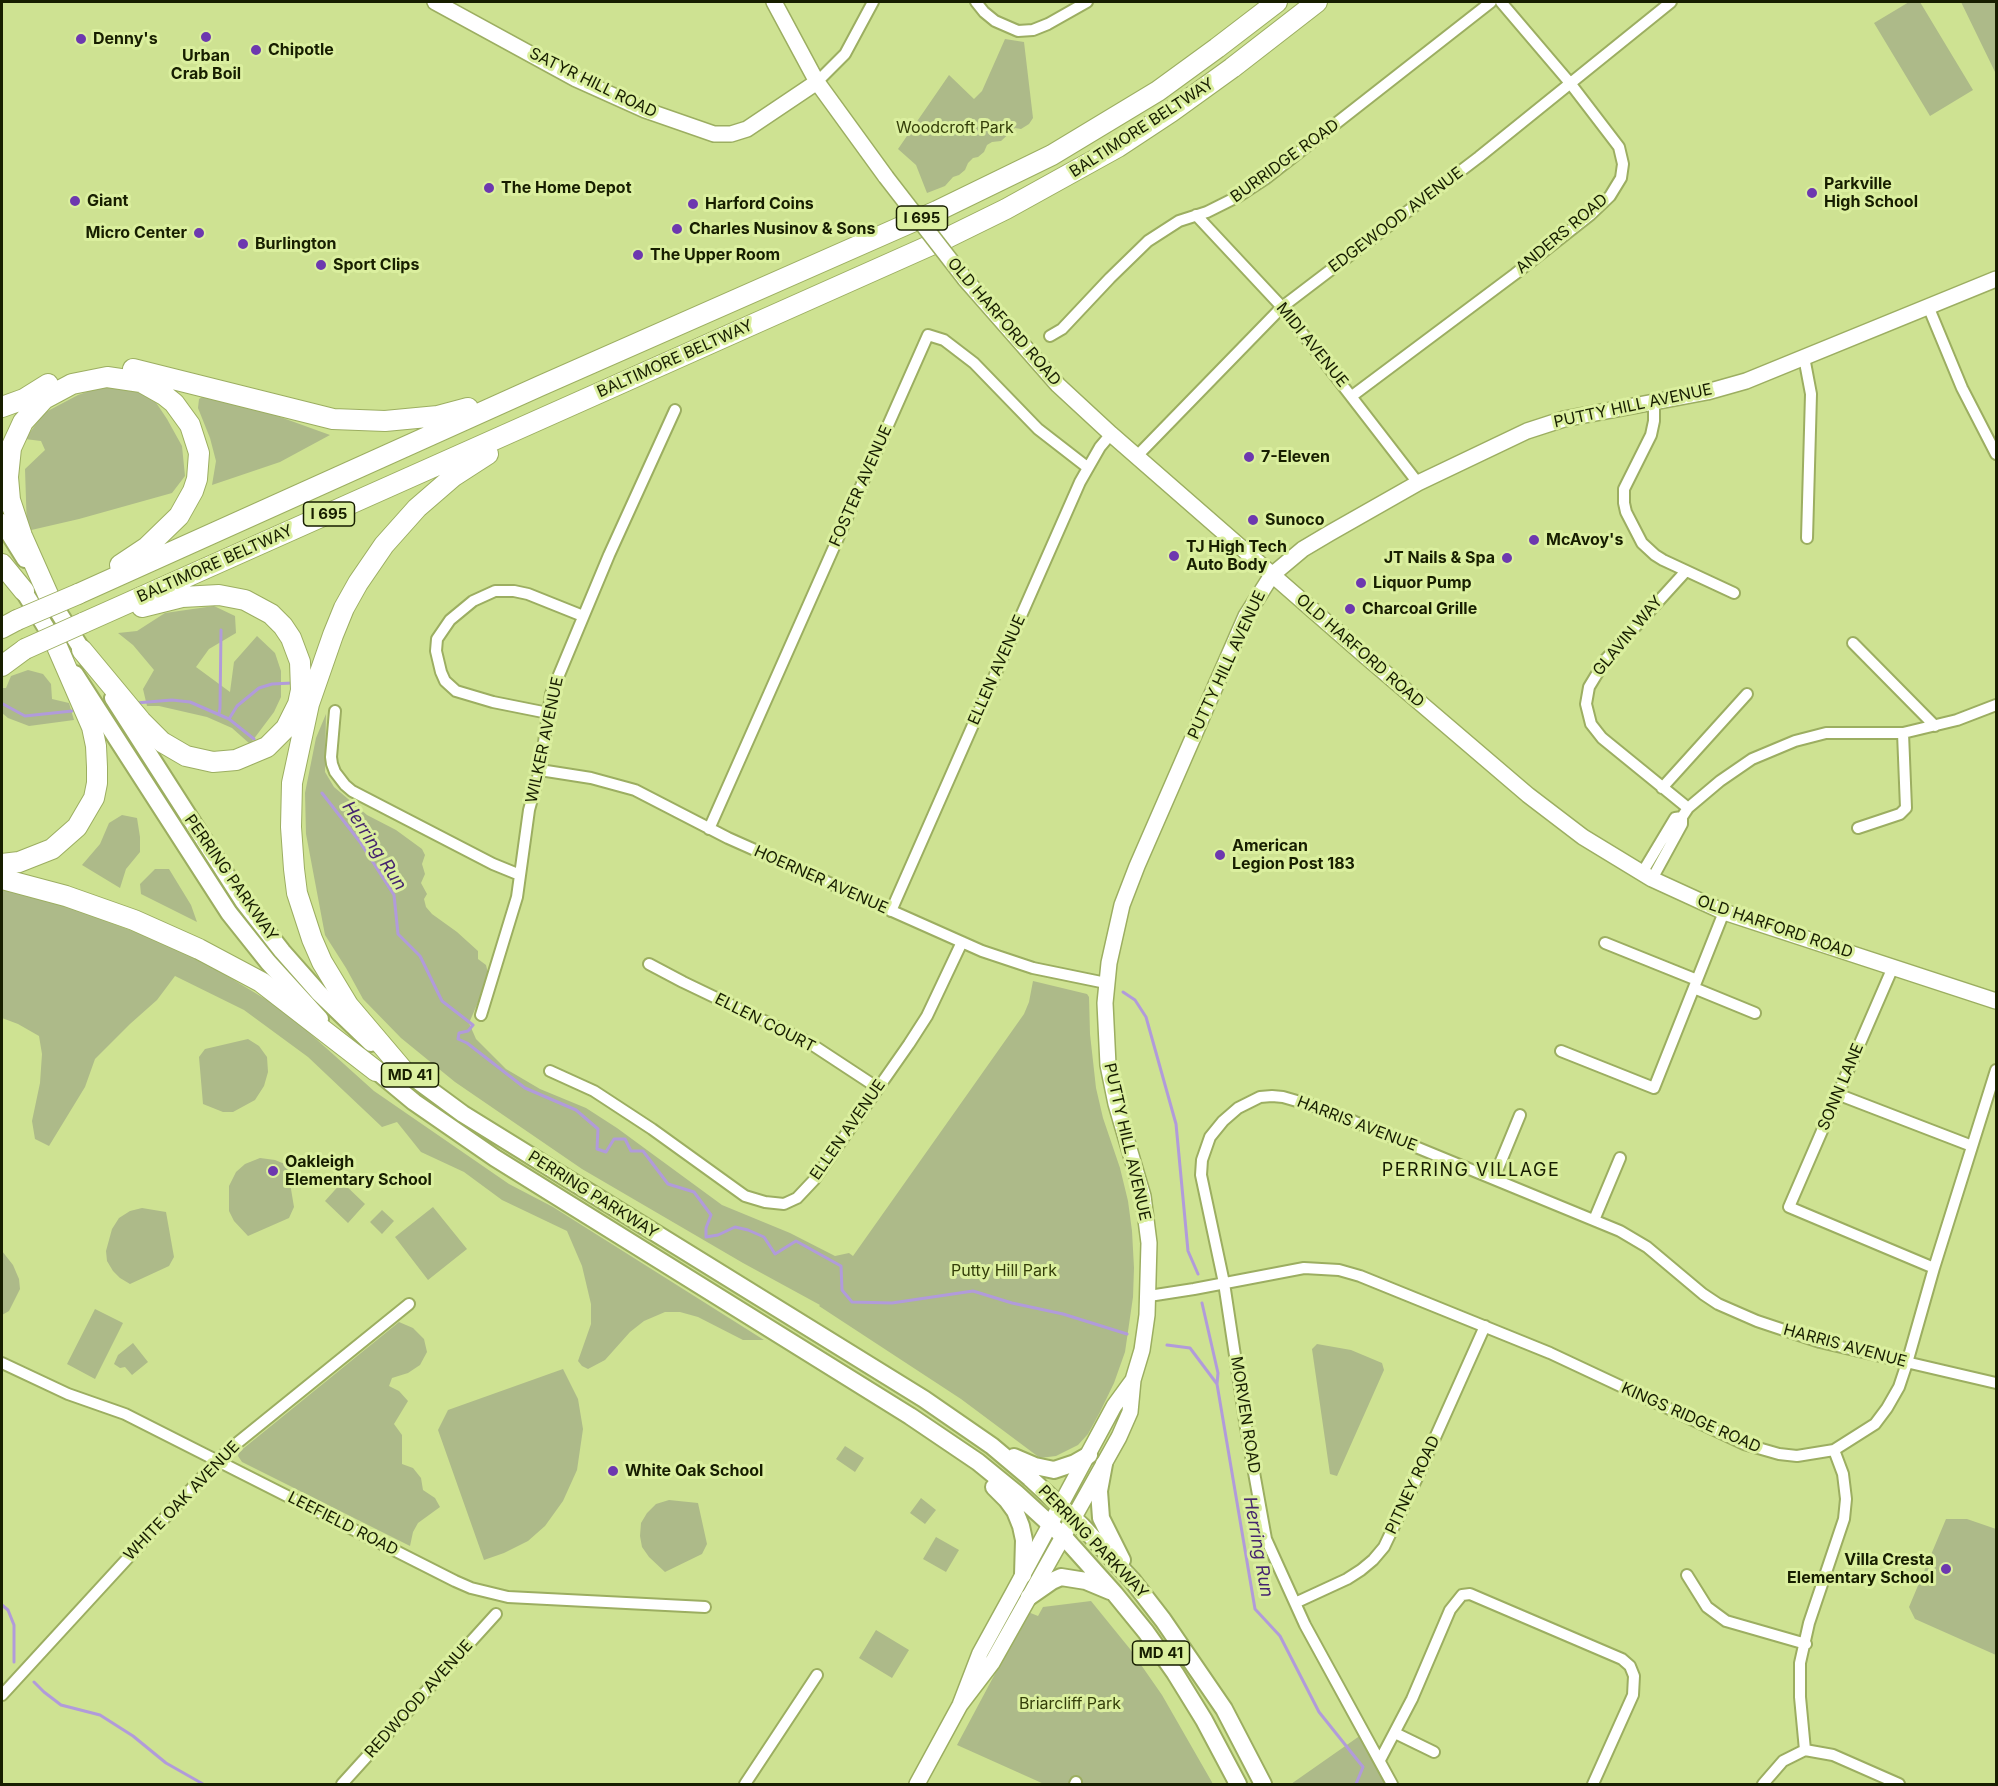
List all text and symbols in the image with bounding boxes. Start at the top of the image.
place label: Denny's [93,29,158,49]
marker: Urban Crab Boil [199,30,213,44]
marker: Denny's [74,32,88,46]
place label: Chipotle [268,40,334,60]
marker: Chipotle [249,43,263,57]
street label: SATYR HILL ROAD [526,44,660,122]
place label: Urban Crab Boil [171,46,241,84]
street label: BALTIMORE BELTWAY [1066,74,1218,182]
street label: BURRIDGE ROAD [1227,115,1343,207]
park label: Woodcroft Park [896,118,1014,138]
street label: EDGEWOOD AVENUE [1325,163,1467,277]
place label: Parkville High School [1824,174,1918,212]
place label: The Home Depot [501,178,631,198]
marker: The Home Depot [482,181,496,195]
marker: Parkville High School [1805,186,1819,200]
street label: ANDERS ROAD [1512,190,1612,278]
place label: Giant [87,191,128,211]
marker: Giant [68,194,82,208]
place label: Harford Coins [705,194,814,214]
marker: Harford Coins [686,197,700,211]
road number: I 695 [896,206,948,230]
place label: Charles Nusinov & Sons [689,219,876,239]
marker: Charles Nusinov & Sons [670,222,684,236]
place label: Micro Center [86,223,187,243]
marker: Micro Center [192,226,206,240]
place label: Burlington [255,234,337,254]
marker: Burlington [236,237,250,251]
place label: The Upper Room [650,245,780,265]
marker: The Upper Room [631,248,645,262]
street label: OLD HARFORD ROAD [943,254,1065,390]
place label: Sport Clips [333,255,419,275]
marker: Sport Clips [314,258,328,272]
street label: MIDI AVENUE [1272,299,1352,391]
street label: BALTIMORE BELTWAY [594,316,756,402]
street label: PUTTY HILL AVENUE [1552,380,1714,432]
street label: FOSTER AVENUE [826,422,896,550]
place label: 7-Eleven [1261,447,1330,467]
marker: 7-Eleven [1242,450,1256,464]
road number: I 695 [304,502,354,526]
place label: Sunoco [1265,510,1324,530]
marker: Sunoco [1246,513,1260,527]
street label: BALTIMORE BELTWAY [134,521,296,607]
place label: McAvoy's [1546,530,1623,550]
marker: McAvoy's [1527,533,1541,547]
place label: TJ High Tech Auto Body [1186,537,1287,575]
place label: JT Nails & Spa [1384,548,1495,568]
marker: TJ High Tech Auto Body [1167,549,1181,563]
marker: JT Nails & Spa [1500,551,1514,565]
place label: Liquor Pump [1373,573,1472,593]
marker: Liquor Pump [1354,576,1368,590]
street label: PUTTY HILL AVENUE [1184,588,1270,742]
street label: OLD HARFORD ROAD [1292,590,1428,712]
street label: GLAVIN WAY [1589,592,1667,680]
place label: Charcoal Grille [1362,599,1477,619]
marker: Charcoal Grille [1343,602,1357,616]
street label: ELLEN AVENUE [964,612,1030,728]
street label: WILKER AVENUE [522,675,568,805]
water label: Herring Run [337,797,411,895]
street label: PERRING PARKWAY [180,811,282,945]
place label: American Legion Post 183 [1232,836,1355,874]
street label: HOERNER AVENUE [751,842,891,918]
marker: American Legion Post 183 [1213,848,1227,862]
street label: OLD HARFORD ROAD [1695,891,1855,963]
street label: ELLEN COURT [711,989,819,1057]
street label: SONN LANE [1814,1041,1868,1133]
street label: PUTTY HILL AVENUE [1099,1061,1155,1223]
road number: MD 41 [382,1063,438,1087]
street label: ELLEN AVENUE [806,1076,890,1184]
street label: HARRIS AVENUE [1294,1092,1420,1156]
street label: PERRING PARKWAY [524,1147,662,1243]
place label: Oakleigh Elementary School [285,1152,432,1190]
district label: PERRING VILLAGE [1382,1160,1560,1182]
marker: Oakleigh Elementary School [266,1164,280,1178]
park label: Putty Hill Park [951,1261,1057,1281]
street label: HARRIS AVENUE [1781,1320,1909,1372]
street label: MORVEN ROAD [1226,1355,1264,1475]
street label: KINGS RIDGE ROAD [1618,1379,1764,1457]
street label: PITNEY ROAD [1382,1433,1444,1537]
street label: WHITE OAK AVENUE [120,1437,244,1565]
place label: White Oak School [625,1461,763,1481]
marker: White Oak School [606,1464,620,1478]
street label: PERRING PARKWAY [1034,1481,1152,1603]
street label: LEEFIELD ROAD [285,1488,401,1560]
water label: Herring Run [1239,1495,1277,1599]
place label: Villa Cresta Elementary School [1787,1550,1934,1588]
marker: Villa Cresta Elementary School [1939,1562,1953,1576]
street label: REDWOOD AVENUE [361,1636,477,1762]
road number: MD 41 [1132,1641,1190,1665]
park label: Briarcliff Park [1019,1694,1121,1714]

